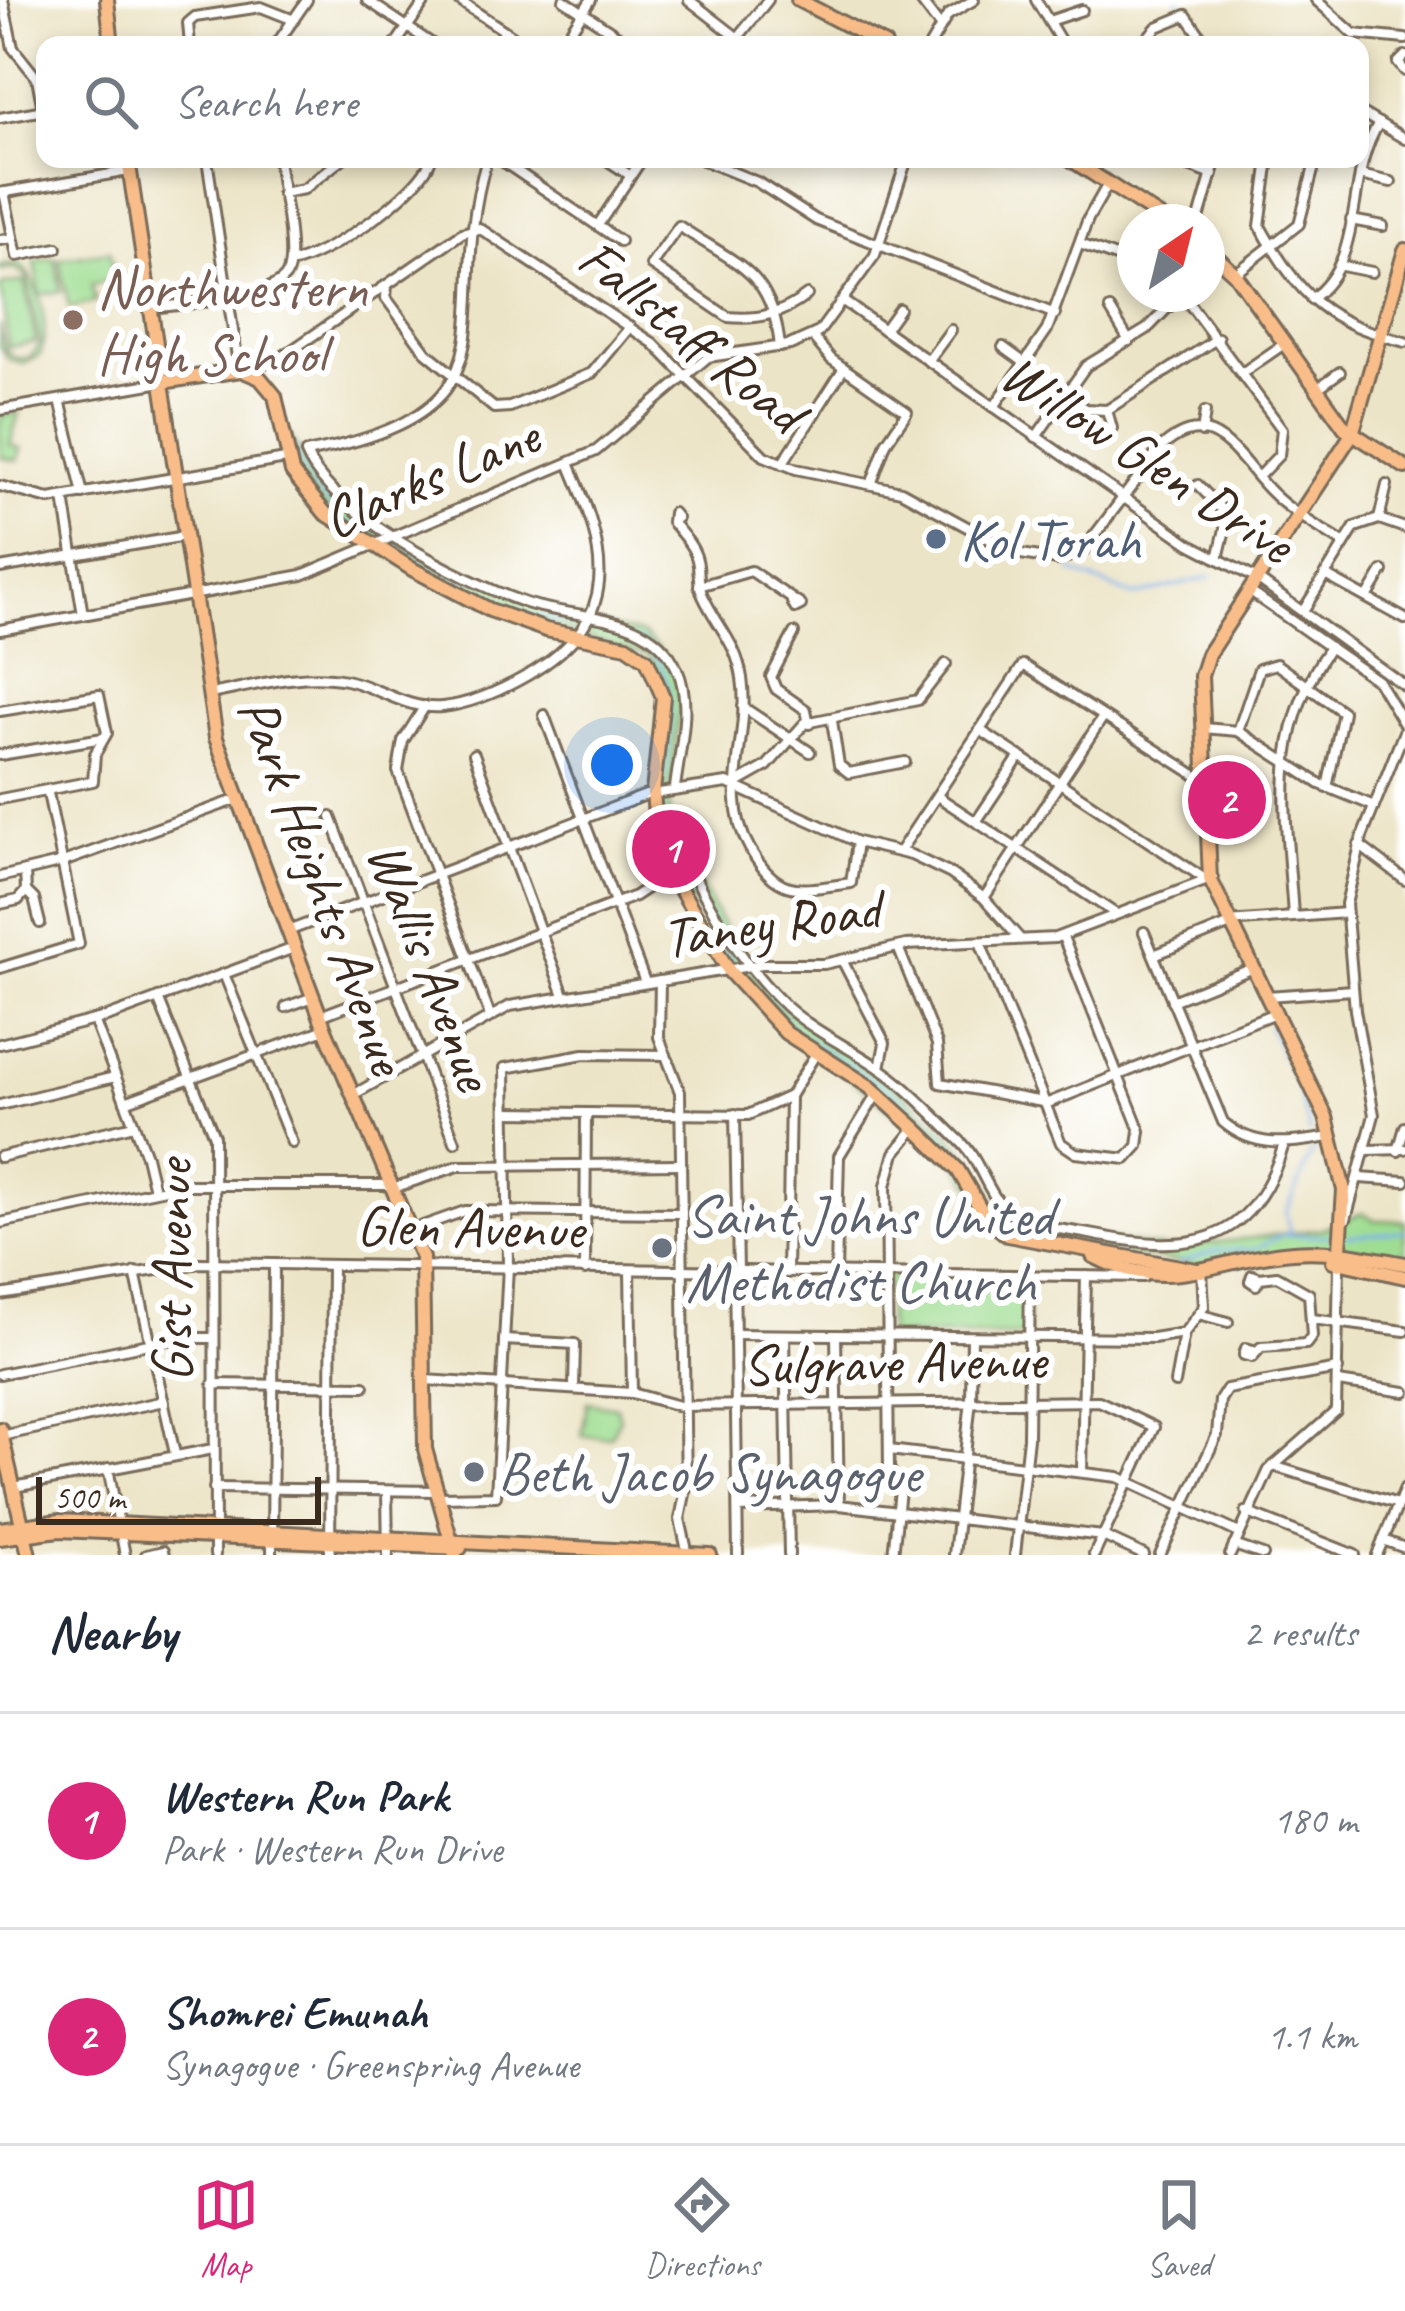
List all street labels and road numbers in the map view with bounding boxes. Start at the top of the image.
street label: Fallstaff Road [564,222,825,453]
street label: Willow Glen Drive [988,337,1310,581]
street label: Clarks Lane [312,398,552,555]
street label: Park Heights Avenue [222,687,426,1087]
street label: Wallis Avenue [351,831,513,1103]
street label: Taney Road [658,871,892,974]
street label: Gist Avenue [136,1156,208,1382]
street label: Glen Avenue [356,1189,588,1265]
street label: Sulgrave Avenue [741,1323,1050,1401]

